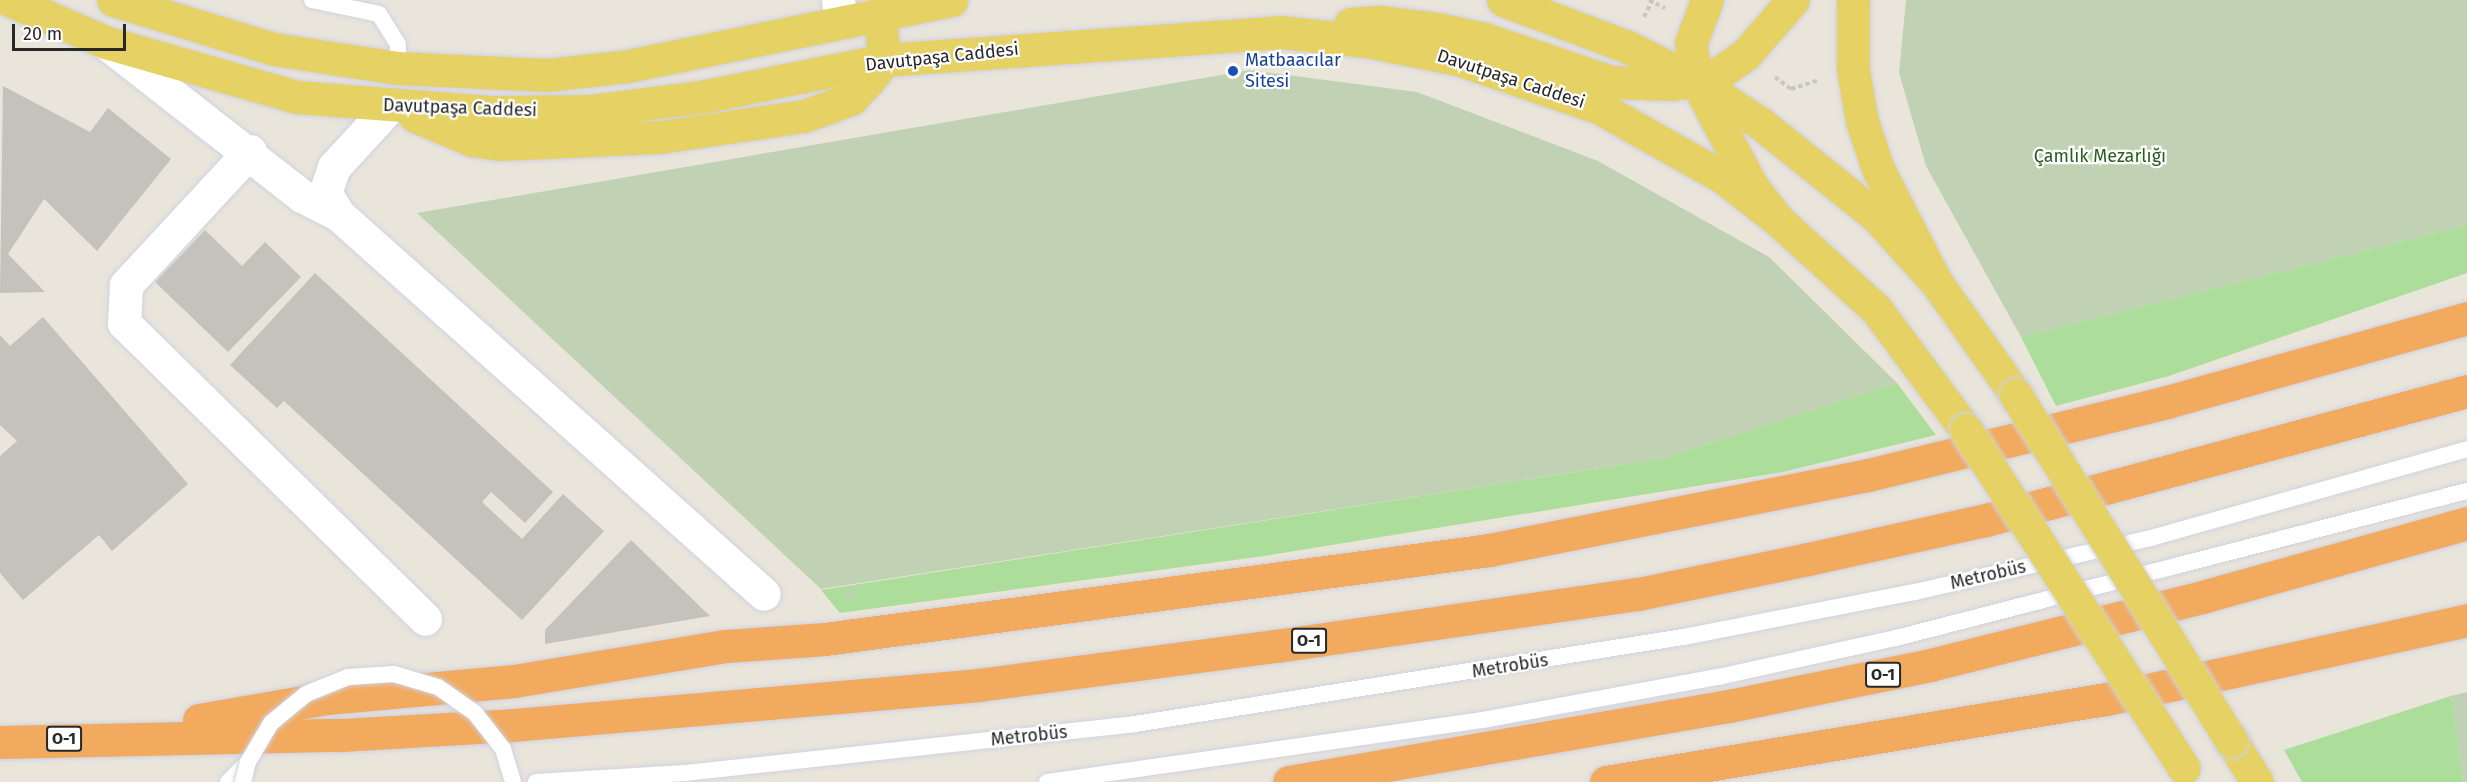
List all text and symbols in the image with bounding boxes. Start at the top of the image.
scale bar [15,12,129,50]
text: 20 m [23,23,62,45]
street label: Davutpaşa Caddesi [864,38,1020,76]
street label: Davutpaşa Caddesi [1434,45,1588,113]
place label: Matbaacılar Sitesi [1245,50,1341,92]
marker: Matbaacılar Sitesi [1226,64,1240,78]
street label: Davutpaşa Caddesi [383,95,537,121]
park label: Çamlık Mezarlığı [2034,145,2166,167]
street label: Metrobüs [1948,556,2028,594]
road number: O-1 [1291,628,1327,654]
street label: Metrobüs [1470,649,1550,683]
road number: O-1 [1865,662,1901,688]
street label: Metrobüs [990,721,1068,751]
road number: O-1 [46,726,82,752]

